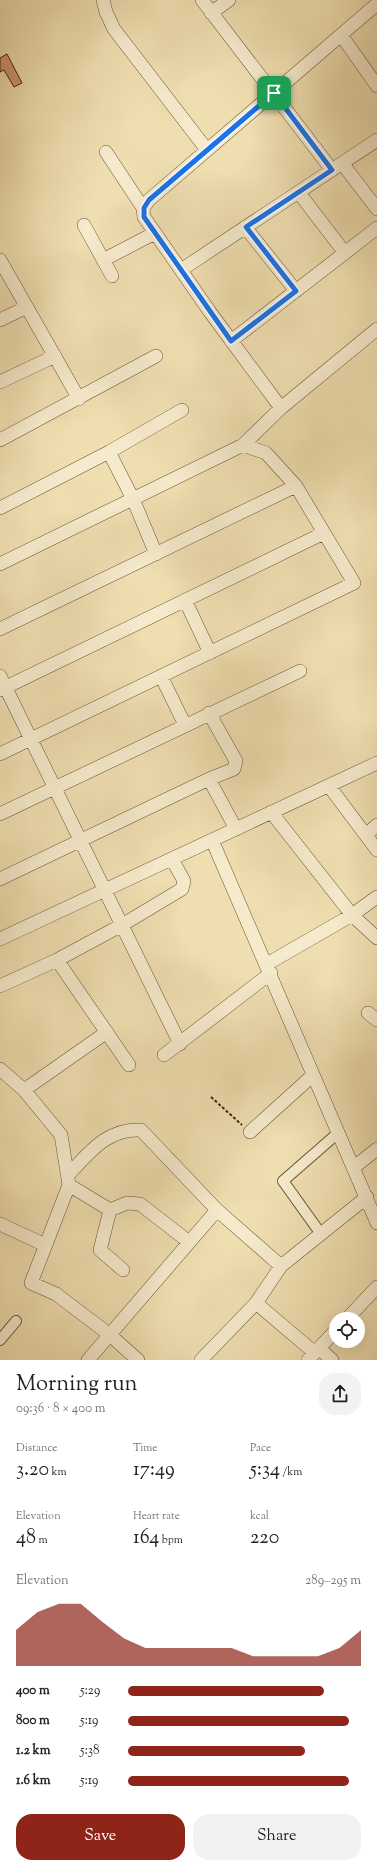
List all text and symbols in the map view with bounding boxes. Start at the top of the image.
pin [257,76,291,110]
icon: arrive [263,82,285,104]
map controls [329,1312,365,1348]
button: locate [329,1312,365,1348]
text: Morning run [16,1369,138,1401]
button: share [319,1373,361,1415]
text: 09:36 · 8 × 400 m [16,1400,106,1418]
text: Distance [16,1440,57,1456]
text: Time [133,1440,157,1456]
text: Pace [250,1440,271,1456]
text: 3.20 [16,1456,49,1485]
text: 17:49 [133,1456,175,1485]
text: 5:34 [250,1456,280,1485]
text: km [49,1464,67,1480]
text: /km [280,1464,302,1480]
text: Elevation [16,1508,61,1524]
text: Heart rate [133,1508,180,1524]
text: kcal [250,1508,269,1524]
text: 48 [16,1524,36,1553]
text: 164 [133,1524,159,1553]
text: 220 [250,1524,279,1553]
text: m [36,1532,48,1548]
text: bpm [159,1532,183,1548]
text: Elevation [16,1572,69,1590]
text: 289–295 m [305,1572,361,1590]
text: 400 m [16,1682,50,1700]
text: 5:29 [80,1682,100,1700]
text: 800 m [16,1712,50,1730]
text: 5:19 [80,1712,98,1730]
text: 1.2 km [16,1742,50,1760]
text: 5:38 [80,1742,100,1760]
text: 1.6 km [16,1772,51,1790]
text: 5:19 [80,1772,98,1790]
button: Save [16,1814,185,1860]
button: Share [193,1814,361,1860]

